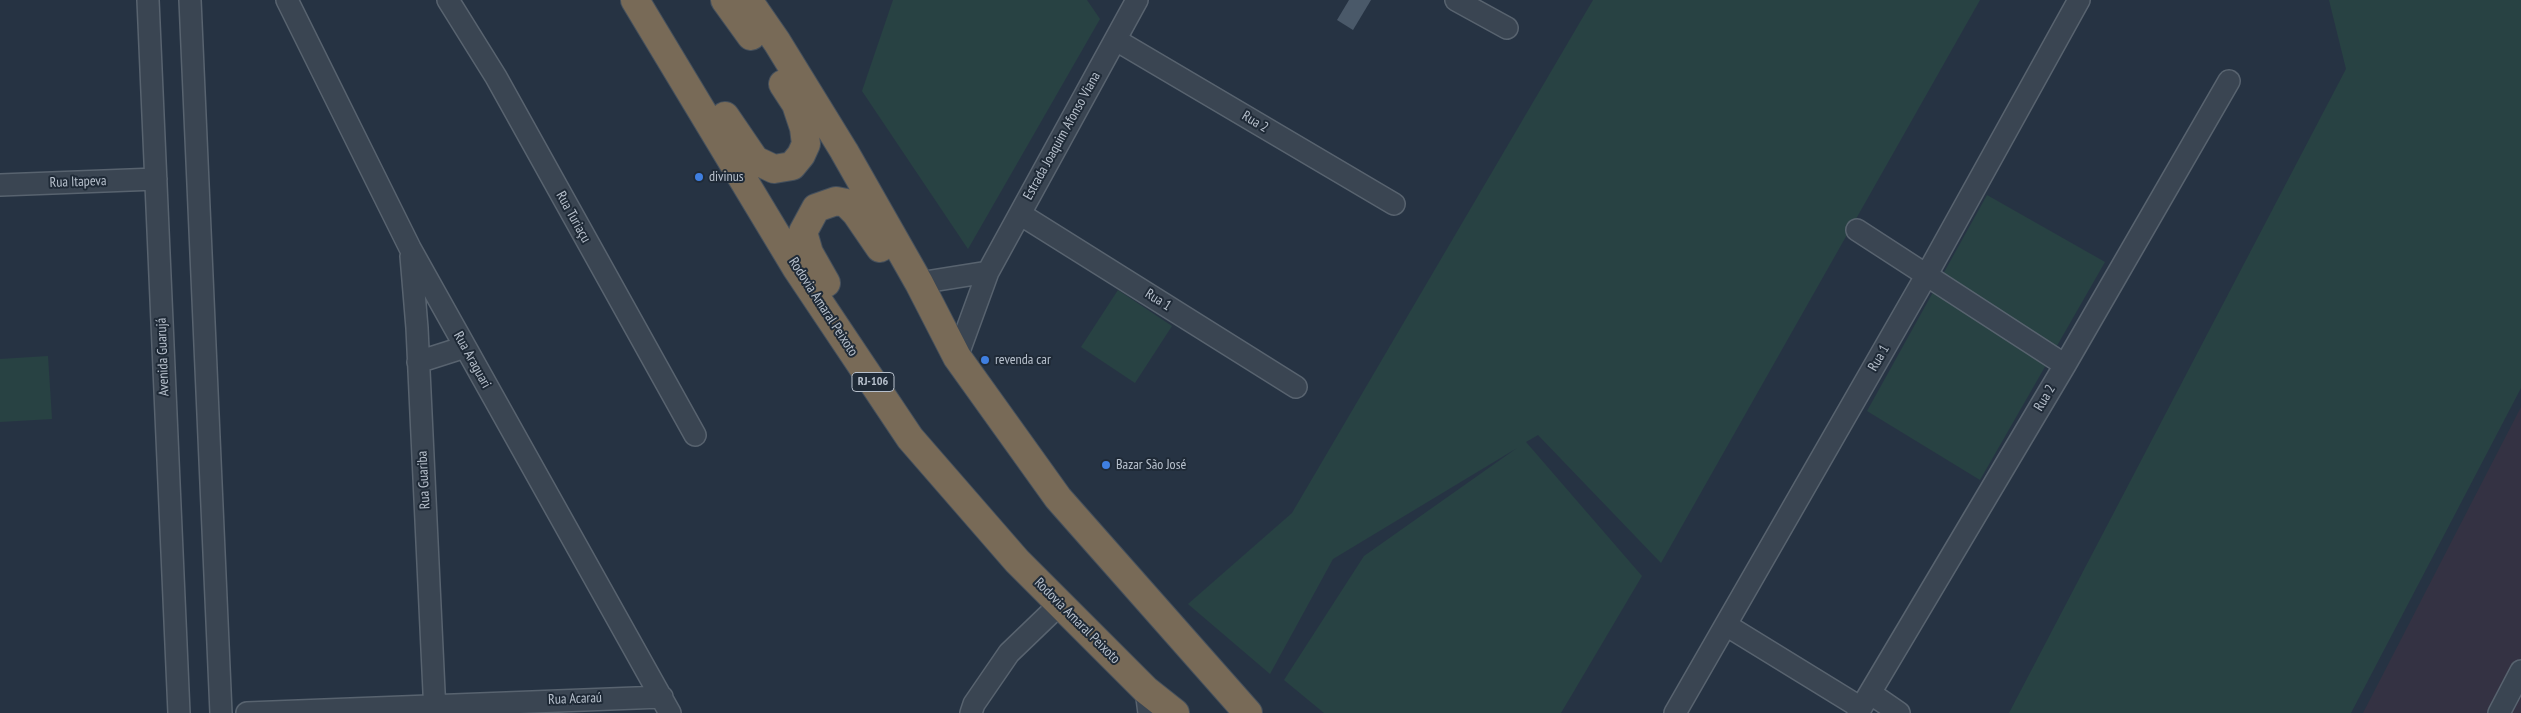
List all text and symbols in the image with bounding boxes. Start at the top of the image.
street label: Estrada Joaquim Afonso Viana [1020,69,1104,203]
street label: Rua 2 [1239,108,1271,136]
place label: divinus [709,169,744,185]
marker: divinus [693,171,705,183]
street label: Rua Itapeva [49,173,107,191]
street label: Rua Turiaçu [552,188,594,246]
street label: Rodovia Amaral Peixoto [785,254,861,360]
street label: Rua 1 [1142,286,1174,314]
street label: Avenida Guarujá [153,318,173,396]
street label: Rua Araguari [450,329,494,391]
street label: Rua 1 [1865,342,1893,374]
place label: revenda car [995,352,1051,368]
marker: revenda car [979,354,991,366]
road number: RJ-106 [852,372,894,392]
street label: Rua 2 [2031,382,2059,414]
street label: Rua Guariba [414,450,434,510]
place label: Bazar São José [1116,457,1186,473]
marker: Bazar São José [1100,459,1112,471]
street label: Rodovia Amaral Peixoto [1031,575,1123,667]
street label: Rua Acaraú [548,690,602,708]

